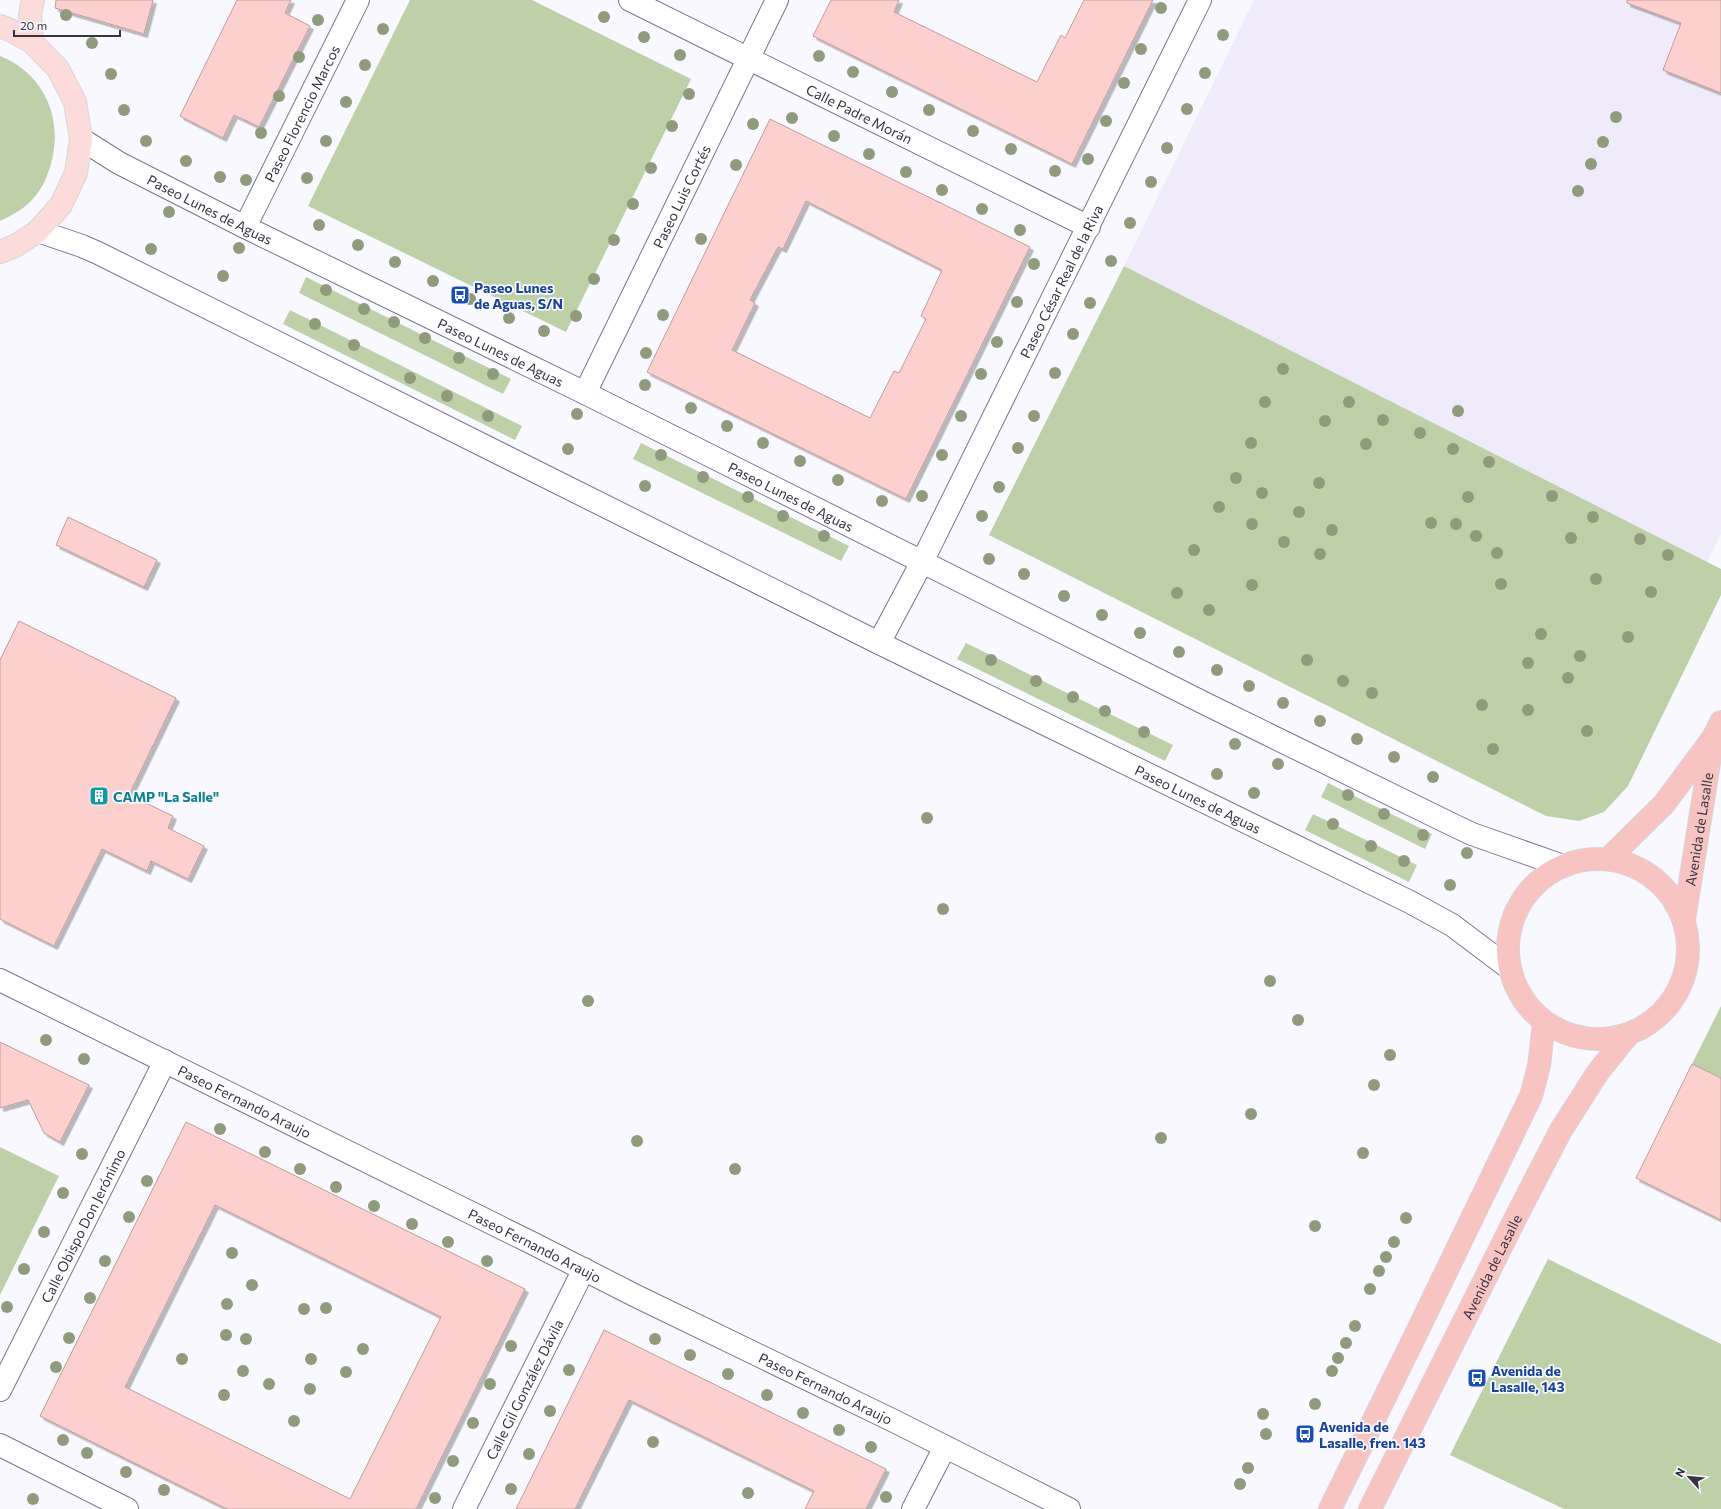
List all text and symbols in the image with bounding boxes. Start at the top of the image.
scale bar [14,12,120,38]
text: 20 m [20,18,47,32]
street label: Paseo Florencio Marcos [260,42,343,185]
street label: Calle Padre Morán [804,80,915,147]
street label: Paseo Luis Cortés [649,142,713,250]
street label: Paseo Lunes de Aguas [145,170,275,248]
street label: Paseo César Real de la Riva [1016,202,1106,361]
place label: Paseo Lunes de Aguas, S/N [474,279,563,312]
bus stop icon: Paseo Lunes de Aguas, S/N [449,284,471,306]
street label: Paseo Lunes de Aguas [435,314,567,390]
street label: Paseo Lunes de Aguas [726,458,856,535]
street label: Paseo Lunes de Aguas [1132,761,1264,837]
street label: Avenida de Lasalle [1681,771,1716,887]
building icon: CAMP "La Salle" [88,785,110,807]
place label: CAMP "La Salle" [113,788,219,805]
street label: Paseo Fernando Araujo [175,1061,314,1141]
street label: Calle Obispo Don Jerónimo [37,1146,128,1305]
street label: Paseo Fernando Araujo [466,1205,604,1285]
street label: Avenida de Lasalle [1458,1211,1525,1322]
street label: Calle Gil González Dávila [482,1316,566,1462]
street label: Paseo Fernando Araujo [756,1348,895,1427]
place label: Avenida de Lasalle, 143 [1491,1362,1565,1395]
bus stop icon: Avenida de Lasalle, 143 [1466,1367,1488,1389]
place label: Avenida de Lasalle, fren. 143 [1319,1418,1426,1451]
bus stop icon: Avenida de Lasalle, fren. 143 [1294,1423,1316,1445]
north arrow [1669,1457,1709,1497]
text: N [1672,1466,1687,1479]

